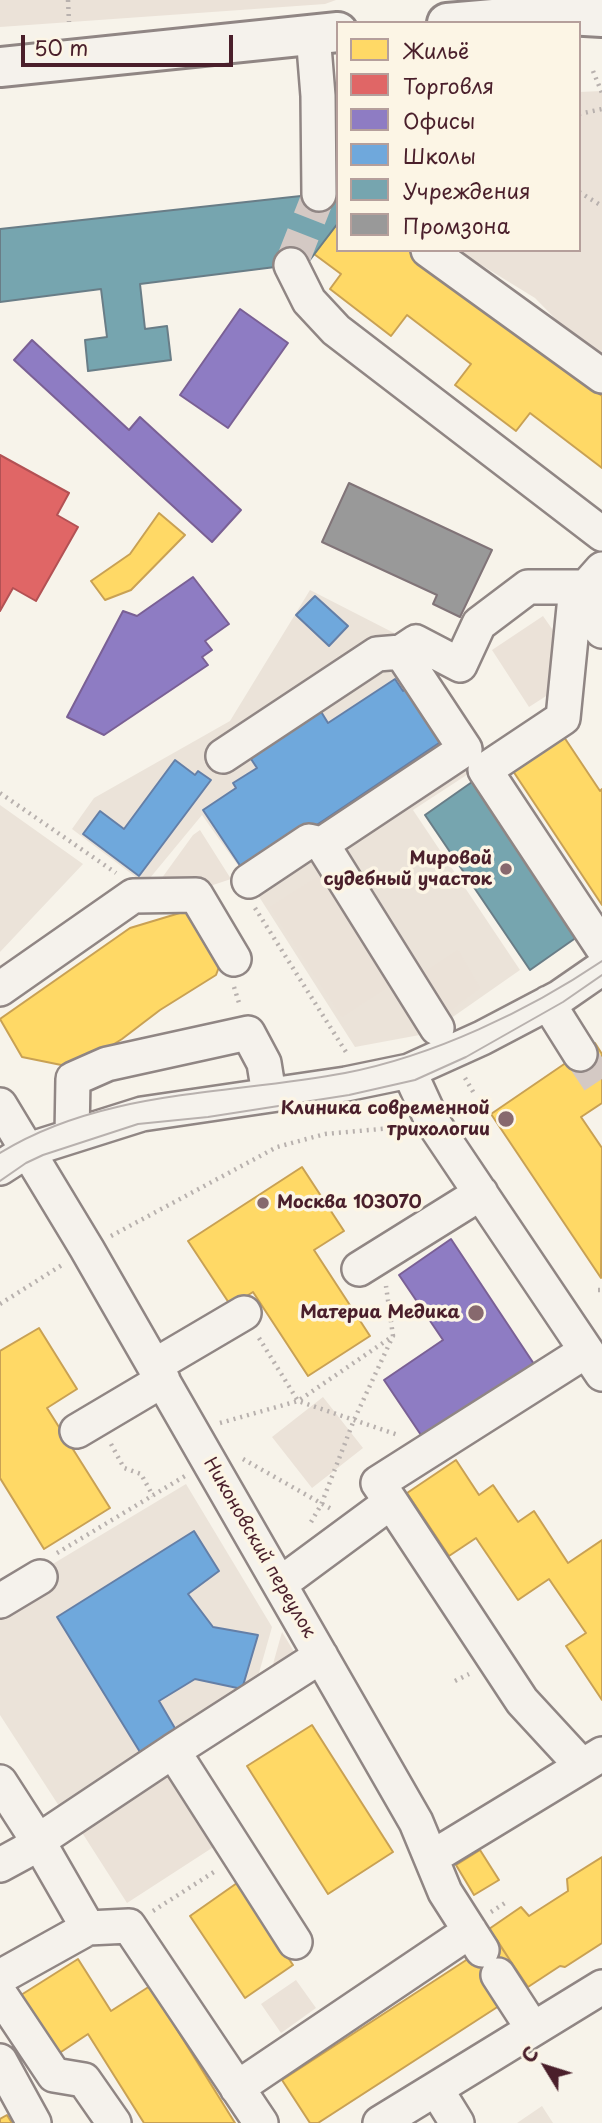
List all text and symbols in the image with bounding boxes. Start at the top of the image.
scale bar [24,21,236,65]
legend [336,21,581,252]
text: 50 m [34,31,88,63]
text: Жильё [403,34,469,66]
text: Торговля [403,69,494,101]
text: Офисы [403,104,475,136]
text: Школы [403,139,476,171]
text: Учреждения [403,174,531,206]
text: Промзона [403,209,510,241]
place label: Мировой судебный участок [324,848,492,890]
marker: Мировой судебный участок [498,861,514,877]
place label: Клиника современной трихологии [281,1098,490,1140]
marker: Клиника современной трихологии [496,1109,516,1129]
place label: Москва 103070 [277,1192,422,1214]
marker: Москва 103070 [255,1195,271,1211]
place label: Материа Медика [300,1302,460,1324]
marker: Материа Медика [466,1303,486,1323]
street label: Никоновский переулок [199,1454,319,1642]
north arrow [511,2032,581,2102]
text: С [514,2040,545,2068]

